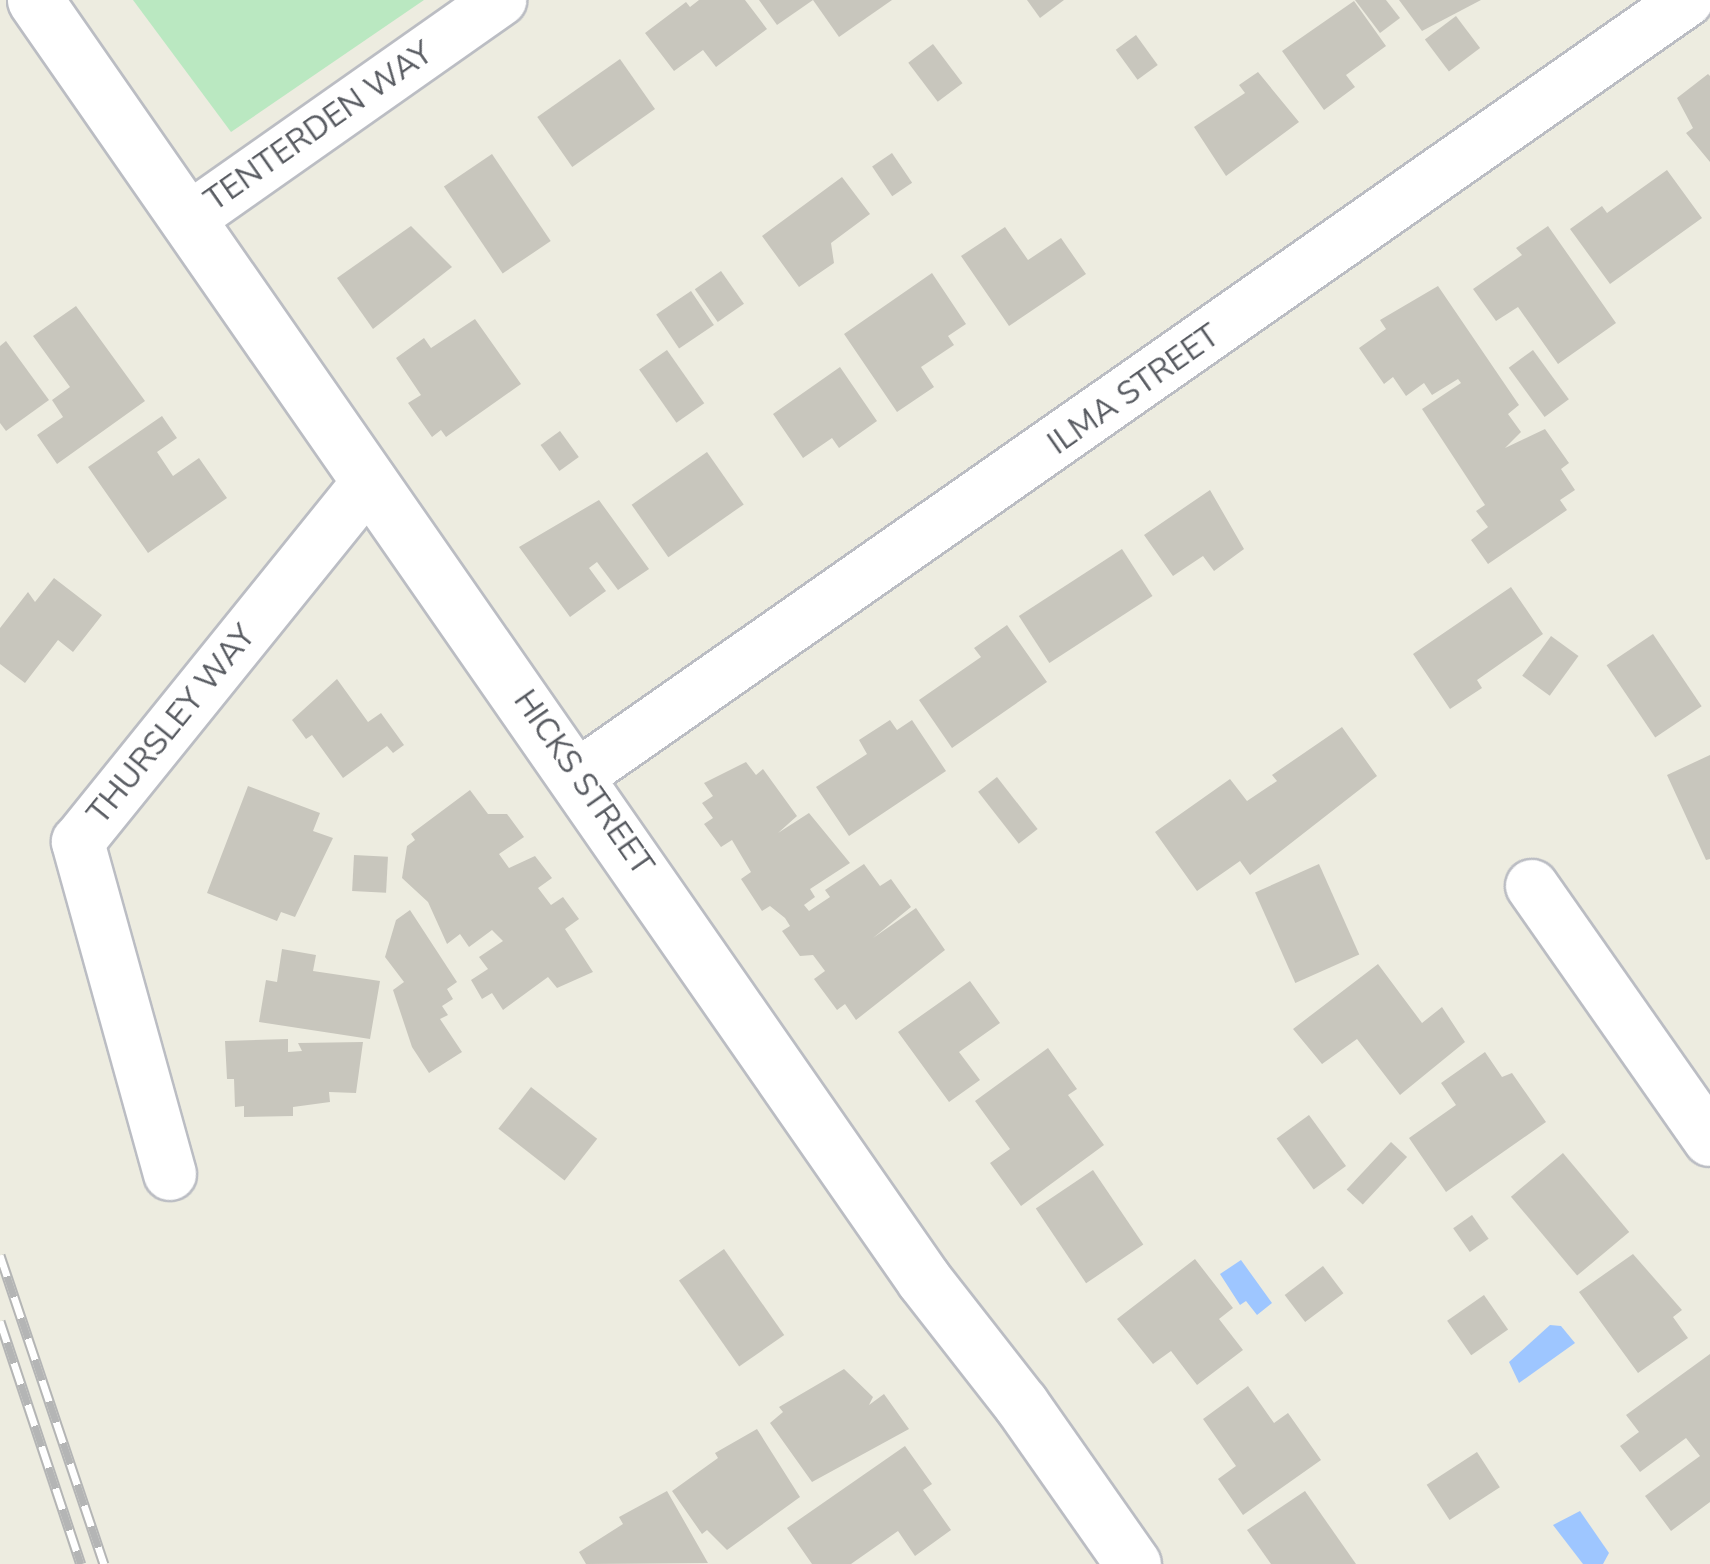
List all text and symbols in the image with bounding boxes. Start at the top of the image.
street label: TENTERDEN WAY [198,34,440,220]
street label: ILMA STREET [1041,317,1227,463]
street label: THURSLEY WAY [80,618,264,832]
street label: HICKS STREET [505,683,661,883]

